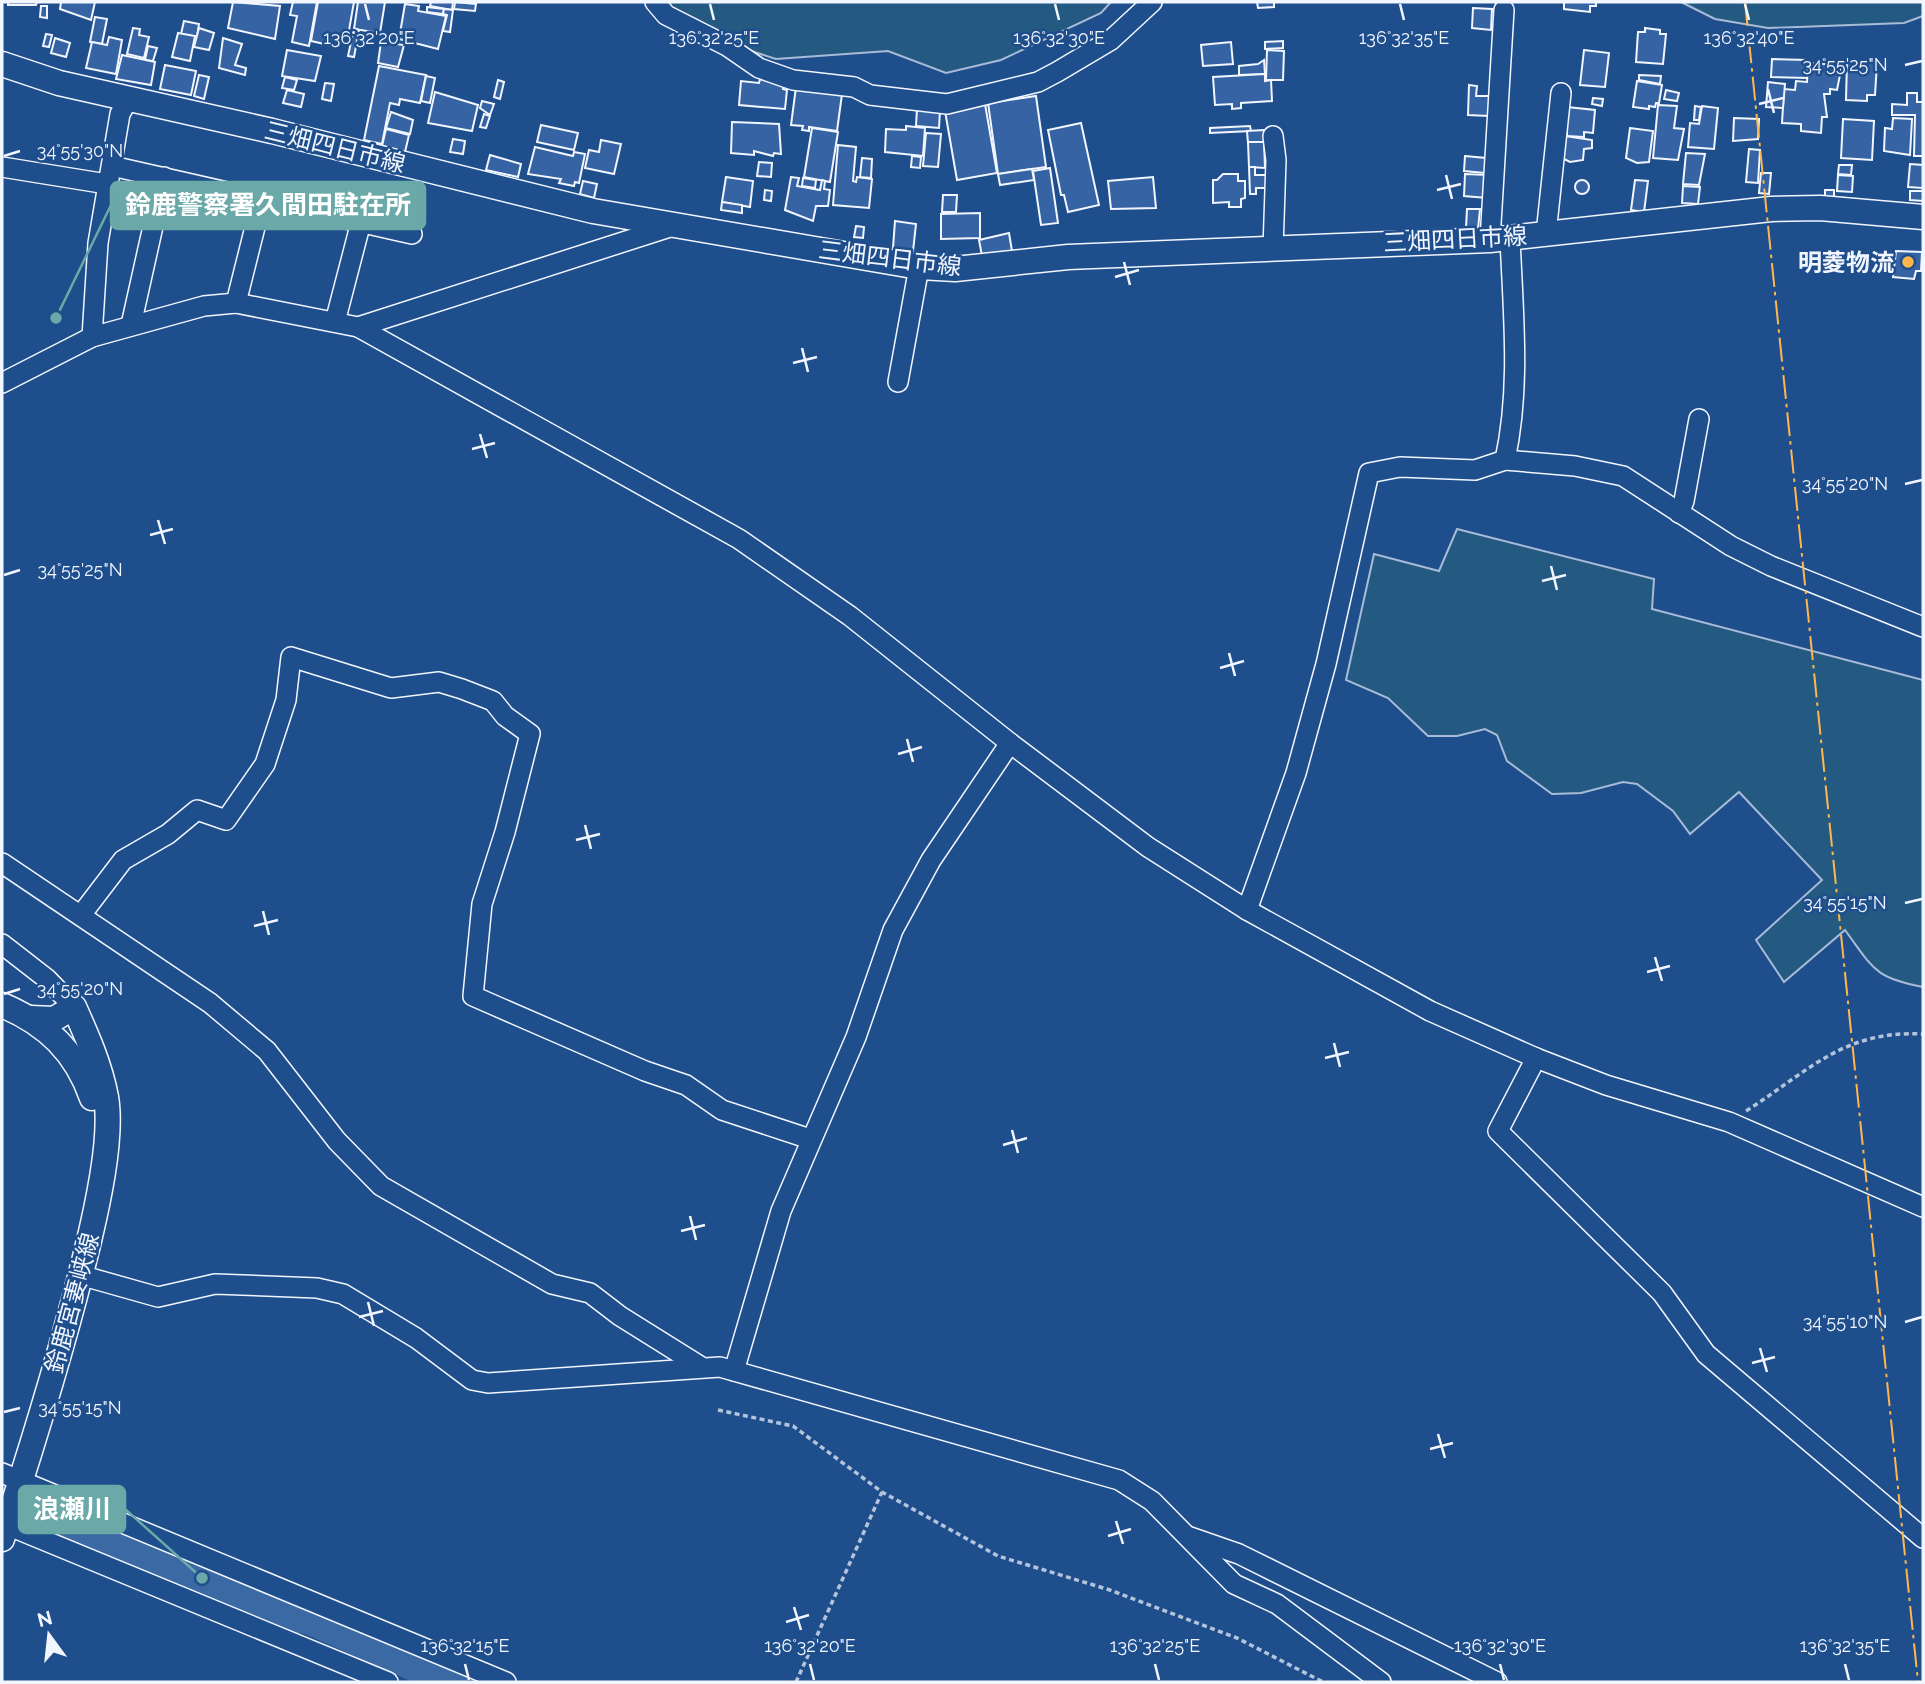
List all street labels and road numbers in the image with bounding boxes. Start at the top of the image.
street label: 三畑四日市線 [262,116,408,178]
street label: 三畑四日市線 [1382,221,1528,257]
street label: 三畑四日市線 [817,235,963,281]
street label: 鈴鹿宮妻峡線 [39,1230,105,1376]

